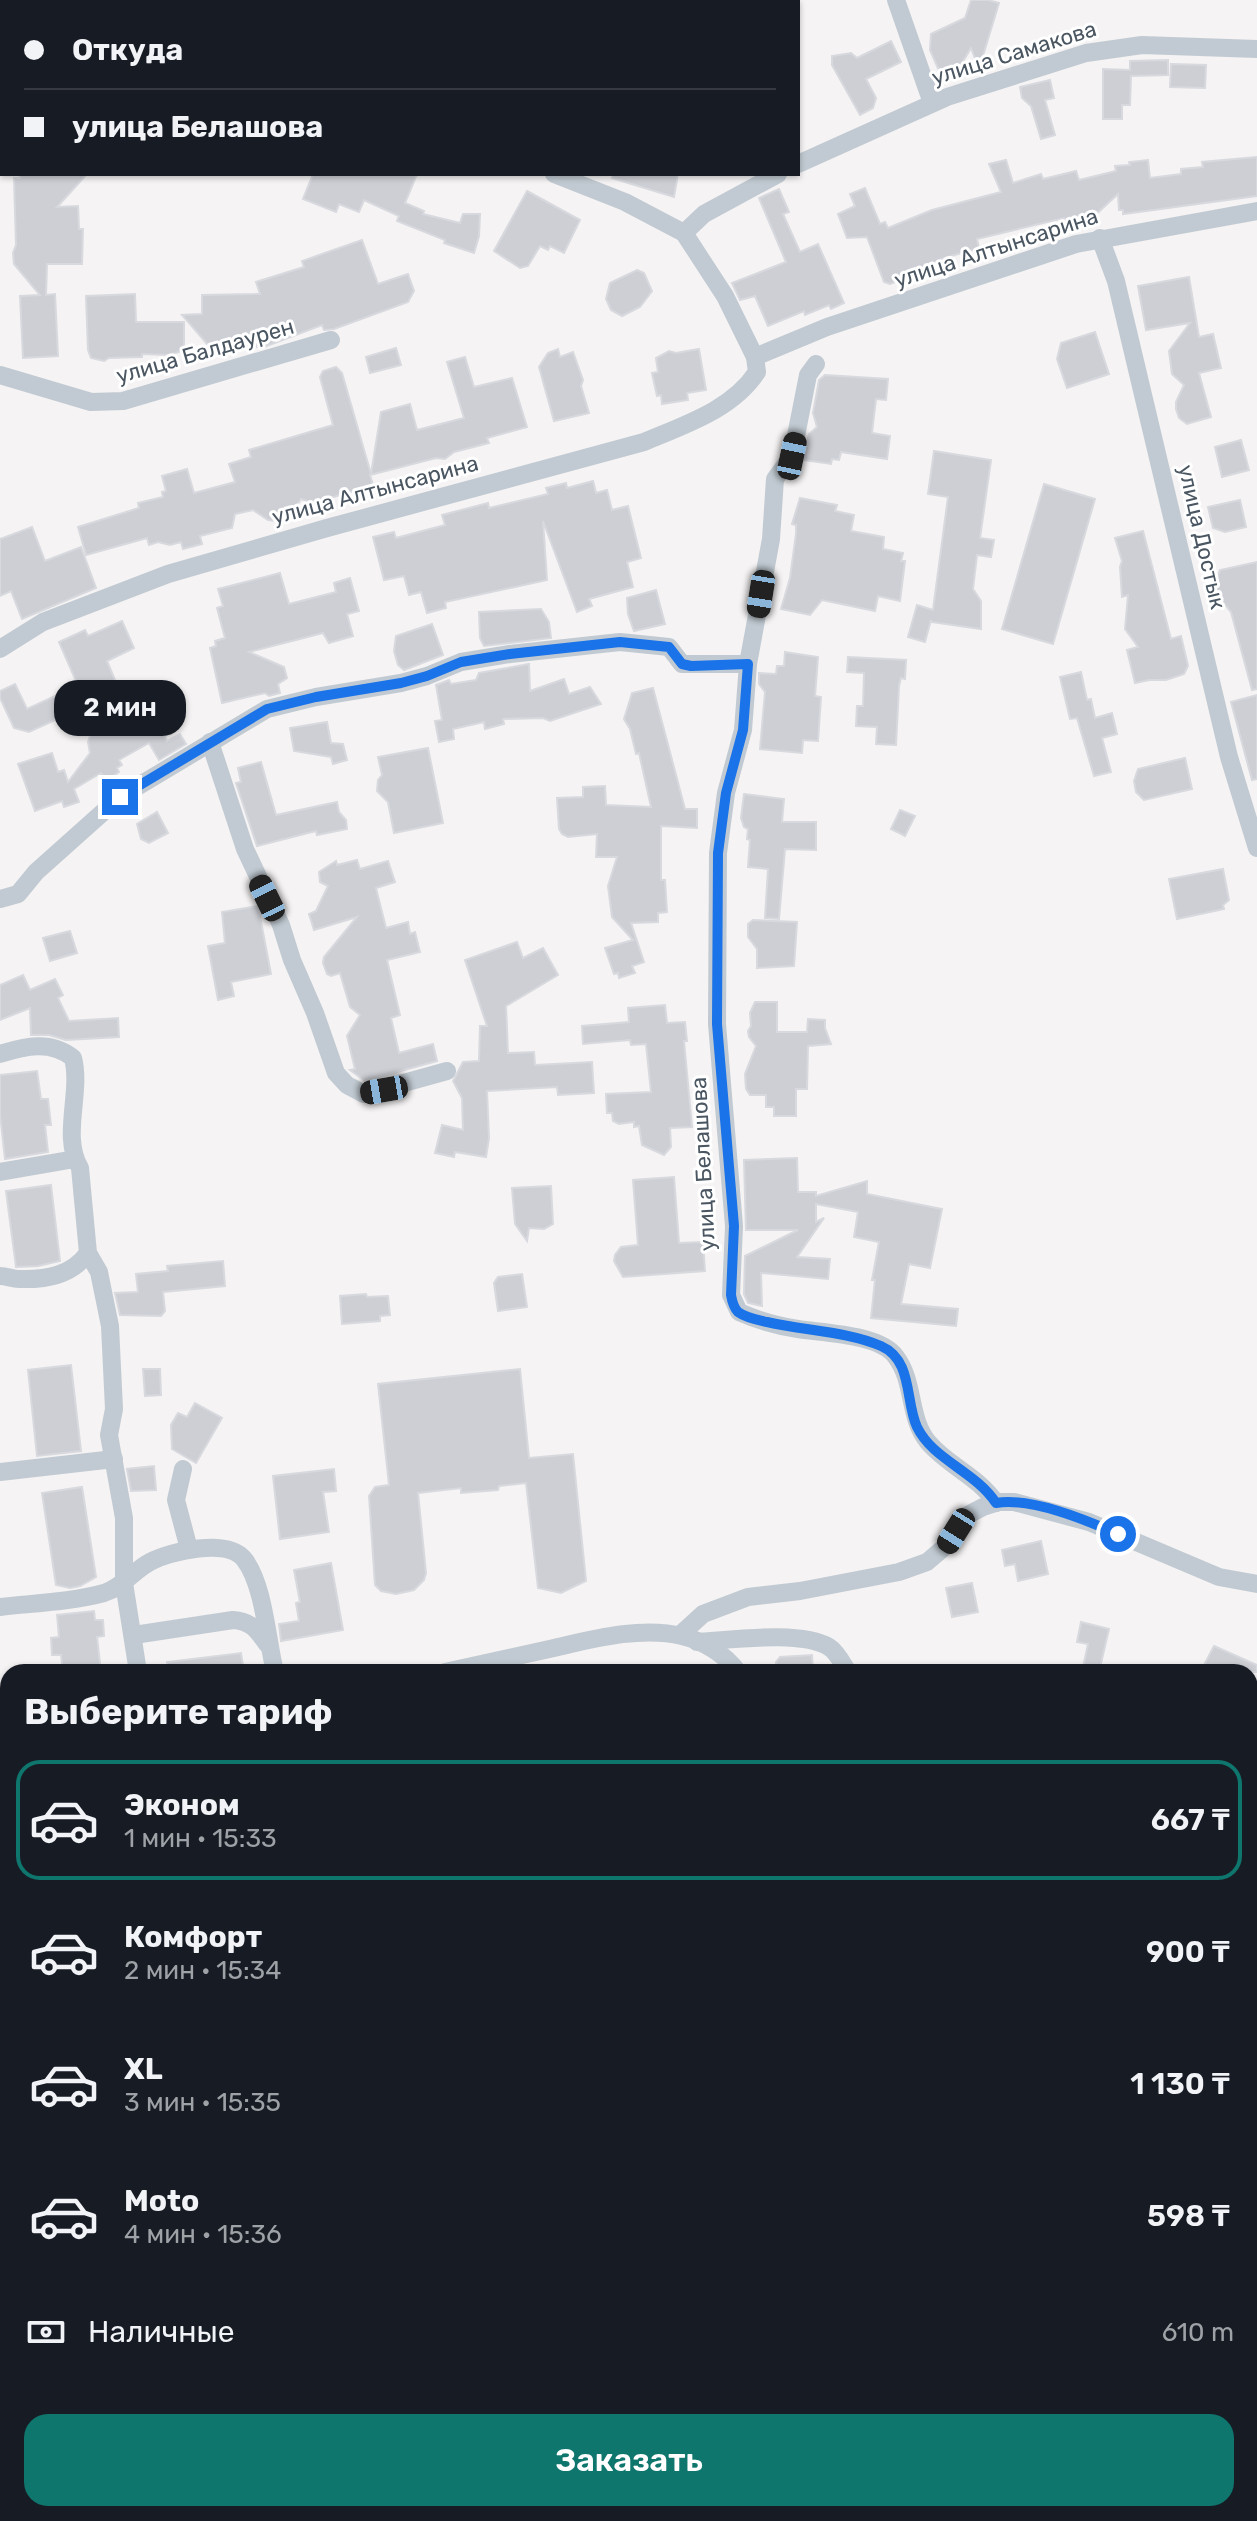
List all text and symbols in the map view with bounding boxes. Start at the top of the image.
street label: улица Самакова [928,15,1100,91]
text: Откуда [72,32,183,68]
text: улица Белашова [72,109,323,145]
street label: улица Алтынсарина [891,202,1101,294]
street label: улица Балдаурен [113,313,297,389]
car [775,430,809,482]
street label: улица Алтынсарина [269,449,481,531]
street label: улица Достык [1172,462,1232,612]
car [745,568,777,620]
callout: 2 мин [54,681,186,737]
text: 2 мин [83,692,157,723]
route end [102,779,138,815]
car [246,871,288,925]
car [358,1074,410,1106]
street label: улица Белашова [685,1076,721,1252]
car [933,1504,979,1558]
route start [1100,1516,1136,1552]
text: Выберите тариф [24,1690,333,1733]
icon: car [28,1784,100,1856]
text: Эконом [124,1787,240,1823]
text: 667 ₸ [1151,1802,1230,1838]
text: 1 мин · 15:33 [124,1823,277,1854]
icon: car [28,1916,100,1988]
text: Комфорт [124,1919,262,1955]
text: 900 ₸ [1146,1934,1230,1970]
text: 2 мин · 15:34 [124,1955,281,1986]
icon: car [28,2048,100,2120]
text: XL [124,2051,163,2087]
text: 1 130 ₸ [1130,2066,1230,2102]
text: 3 мин · 15:35 [124,2087,281,2118]
icon: car [28,2180,100,2252]
text: Moto [124,2183,199,2219]
text: 598 ₸ [1147,2198,1230,2234]
text: 4 мин · 15:36 [124,2219,282,2250]
icon: cash [24,2310,68,2354]
text: Наличные [88,2314,234,2350]
text: 610 m [1162,2317,1234,2348]
button: Заказать [24,2414,1234,2506]

